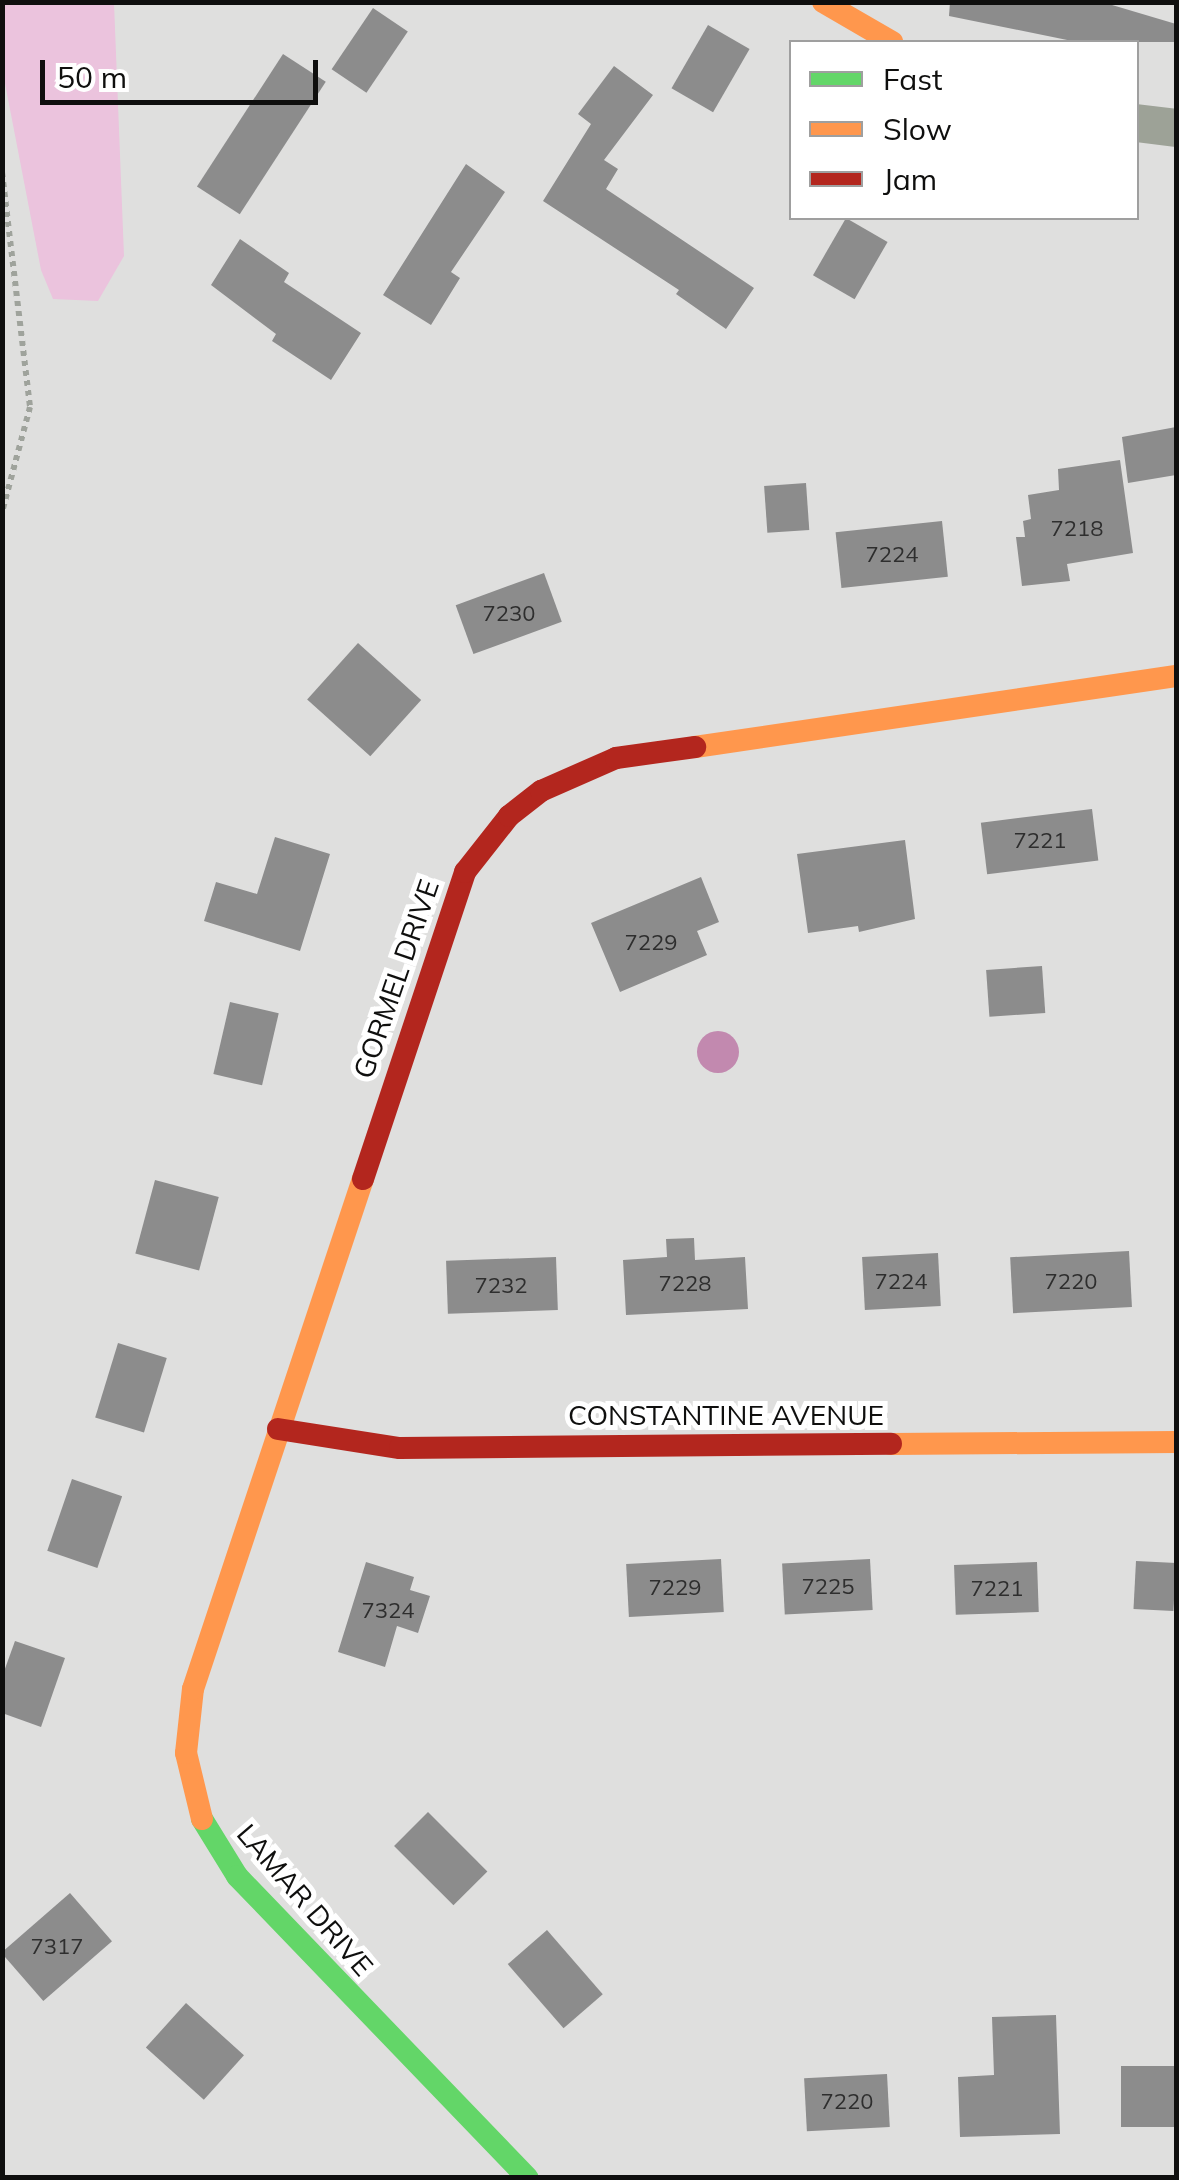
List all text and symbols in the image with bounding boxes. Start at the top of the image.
scale bar [45,40,322,102]
legend [789,40,1139,220]
text: 50 m [57,58,127,96]
text: Fast [883,60,943,98]
text: Slow [883,110,952,148]
text: Jam [883,160,937,198]
house number: 7218 [1051,516,1103,542]
house number: 7224 [866,542,918,568]
house number: 7230 [483,601,535,627]
house number: 7221 [1014,828,1066,854]
street label: GORMEL DRIVE [346,875,446,1083]
house number: 7229 [625,930,677,956]
house number: 7224 [875,1269,927,1295]
house number: 7220 [1045,1269,1097,1295]
house number: 7228 [659,1271,711,1297]
house number: 7232 [475,1273,527,1299]
street label: CONSTANTINE AVENUE [568,1398,884,1432]
house number: 7225 [802,1574,854,1600]
house number: 7229 [649,1575,701,1601]
house number: 7221 [971,1576,1023,1602]
house number: 7324 [362,1598,414,1624]
street label: LAMAR DRIVE [230,1817,380,1983]
house number: 7317 [31,1934,83,1960]
house number: 7220 [821,2089,873,2115]

